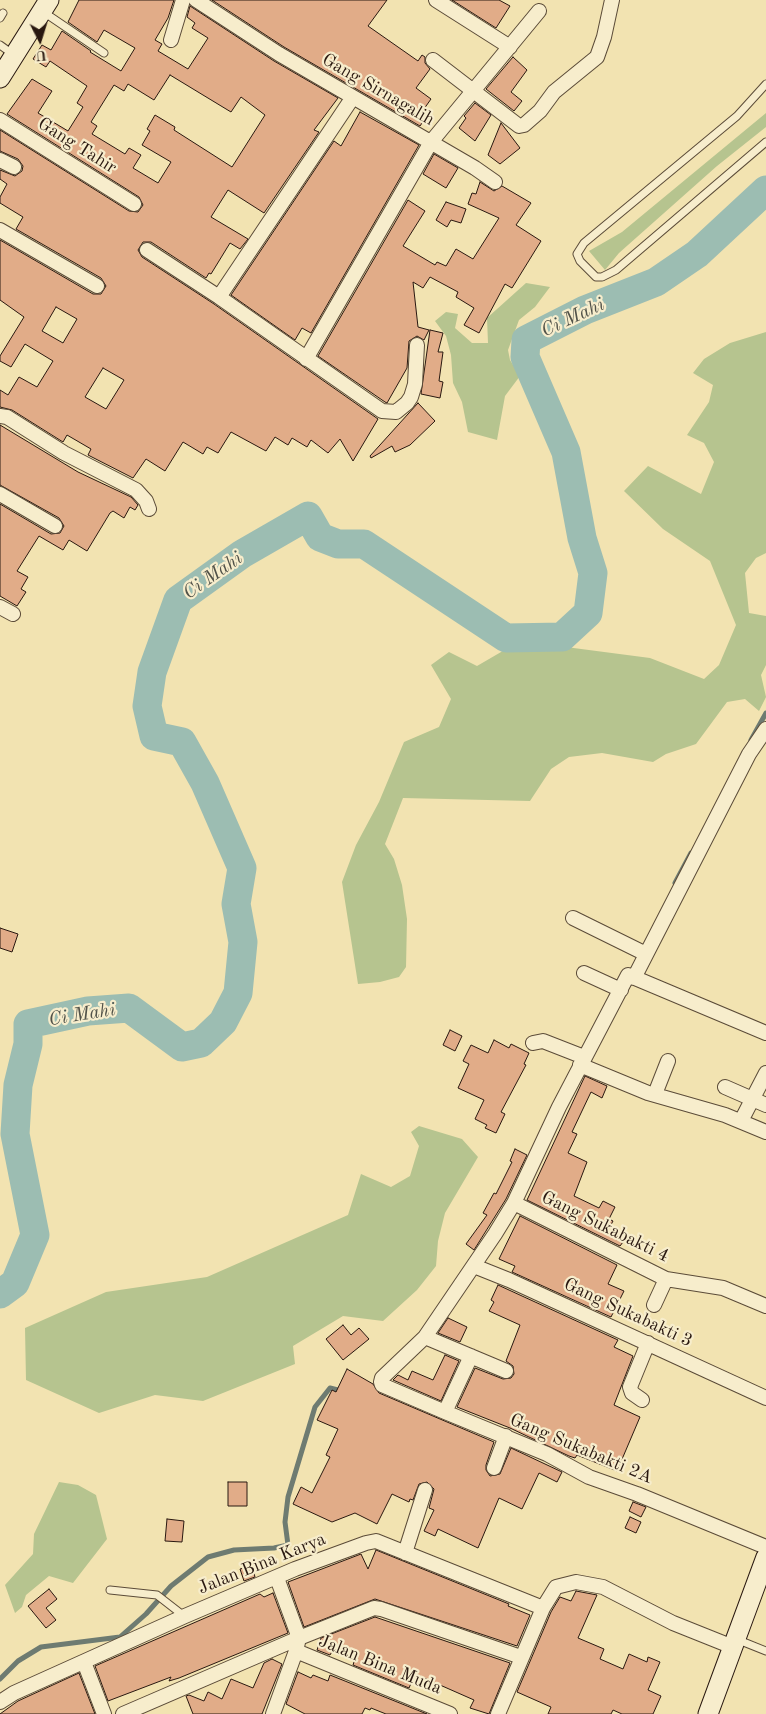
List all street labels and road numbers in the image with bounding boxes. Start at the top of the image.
street label: Gang Sirnagalih [318,49,438,131]
street label: Gang Tahir [33,113,121,179]
street label: Gang Sukabakti 4 [538,1187,672,1267]
street label: Gang Sukabakti 3 [560,1274,696,1352]
street label: Gang Sukabakti 2A [506,1409,656,1489]
street label: Jalan Bina Karya [195,1529,329,1599]
street label: Jalan Bina Muda [315,1630,445,1700]

